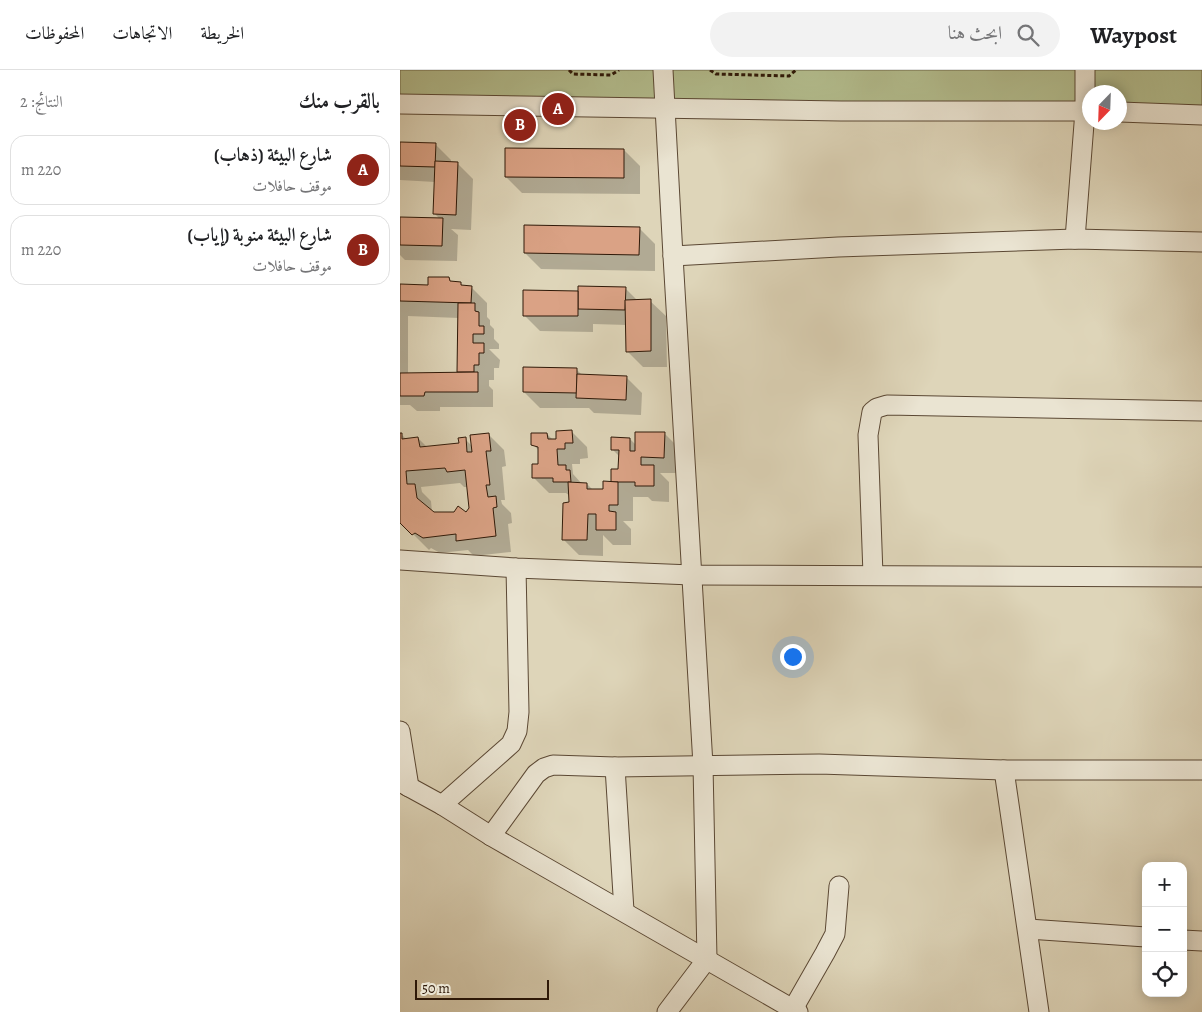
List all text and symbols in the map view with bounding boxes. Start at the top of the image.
search box [710,12,1060,57]
text: Waypost [1090,19,1177,51]
text: ابحث هنا [948,20,1002,46]
text: المحفوظات [25,21,84,45]
text: الاتجاهات [112,21,172,45]
text: الخريطة [200,21,244,45]
icon: search [1014,21,1042,49]
north arrow [1082,85,1127,130]
text: بالقرب منك [299,87,380,115]
pin: A [542,90,574,128]
text: النتائج: 2 [20,91,63,113]
pin: B [504,106,536,144]
text: شارع البيئة (ذهاب) [214,142,332,168]
text: 220 m [21,159,61,181]
text: A [358,159,368,181]
text: موقف حافلات [252,175,332,197]
text: شارع البيئة منوبة (إياب) [187,222,332,248]
text: 220 m [21,239,61,261]
text: B [358,239,368,261]
text: موقف حافلات [252,255,332,277]
your location [780,644,806,670]
map controls [1142,862,1187,997]
button: + [1142,862,1187,907]
button: − [1142,907,1187,952]
button: locate [1142,952,1187,997]
scale bar [415,977,549,1000]
text: 50 m [422,979,450,998]

